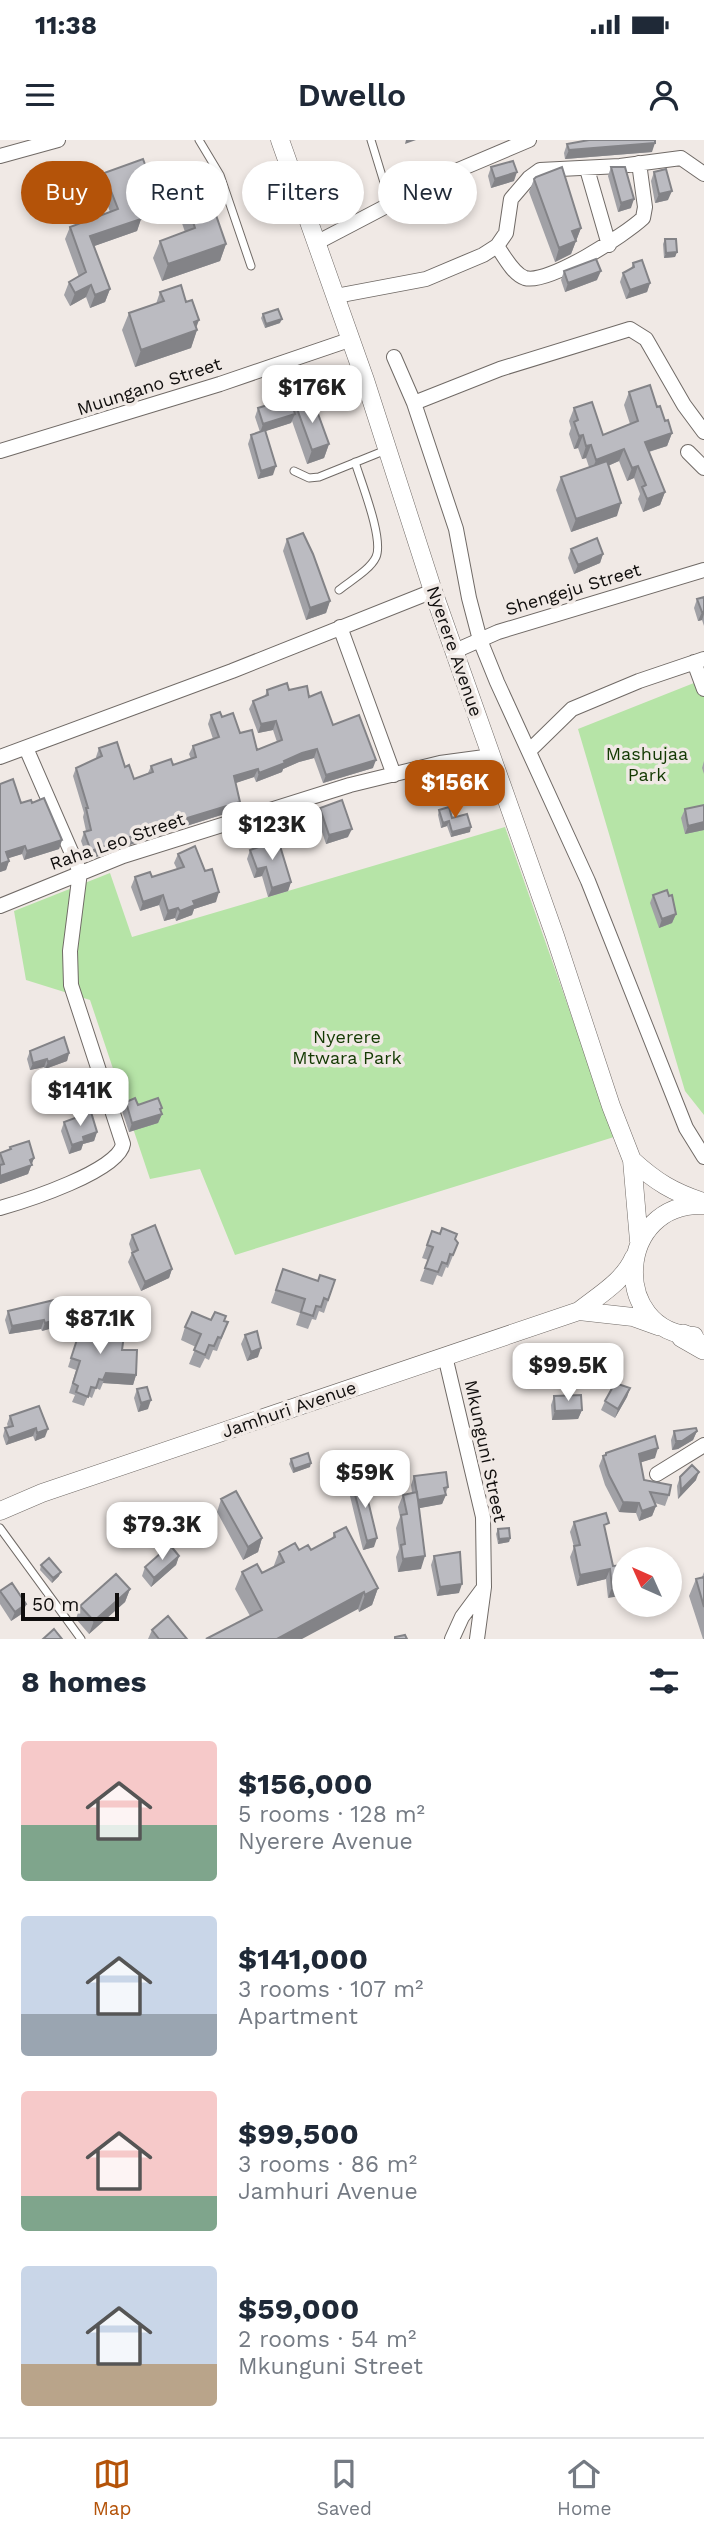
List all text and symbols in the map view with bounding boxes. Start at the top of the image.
text: 11:38 [35,10,97,40]
icon: menu [21,76,59,114]
text: Dwello [298,76,406,114]
icon: person [645,76,683,114]
chip: Buy [21,161,112,224]
chip: Rent [126,161,228,224]
chip: Filters [242,161,364,224]
chip: New [378,161,477,224]
street label: Muungano Street [74,353,224,419]
pin: $176K [263,366,361,425]
text: $176K [278,374,346,401]
street label: Shengeju Street [503,558,644,620]
street label: Nyerere Avenue [423,583,487,719]
park label: Mashujaa Park [606,743,688,785]
pin: $156K [406,760,504,820]
text: $156K [421,769,489,796]
pin: $123K [223,802,321,862]
street label: Raha Leo Street [47,808,188,874]
text: $123K [238,811,306,838]
park label: Nyerere Mtwara Park [292,1026,402,1068]
pin: $141K [31,1068,129,1128]
text: $141K [48,1077,112,1104]
pin: $87.1K [43,1296,157,1356]
text: $87.1K [65,1305,135,1332]
pin: $99.5K [511,1344,625,1403]
text: $99.5K [529,1352,607,1379]
street label: Jamhuri Avenue [219,1376,359,1442]
street label: Mkunguni Street [461,1378,511,1524]
pin: $59K [324,1450,406,1510]
text: $59K [336,1459,394,1486]
pin: $79.3K [105,1502,219,1562]
text: $79.3K [122,1511,202,1538]
north arrow [612,1547,682,1617]
map controls [612,1547,682,1617]
scale bar [21,1590,119,1622]
text: 50 m [32,1593,79,1616]
icon: filters [645,1662,683,1700]
text: 8 homes [21,1664,147,1699]
text: $156,000 [238,1766,373,1801]
icon: home [77,1769,161,1853]
text: 5 rooms · 128 m² [238,1801,425,1828]
text: Nyerere Avenue [238,1828,413,1855]
text: $141,000 [238,1941,368,1976]
icon: home [77,1944,161,2028]
text: 3 rooms · 107 m² [238,1976,424,2003]
text: Apartment [238,2003,358,2030]
text: $99,500 [238,2116,359,2151]
icon: home [77,2119,161,2203]
text: 3 rooms · 86 m² [238,2151,417,2178]
text: Jamhuri Avenue [238,2178,418,2205]
text: $59,000 [238,2291,359,2326]
icon: home [77,2294,161,2378]
text: 2 rooms · 54 m² [238,2326,416,2353]
text: Mkunguni Street [238,2353,423,2380]
tab: Map [93,2455,131,2520]
tab: Saved [317,2455,372,2520]
tab: Home [557,2455,611,2520]

